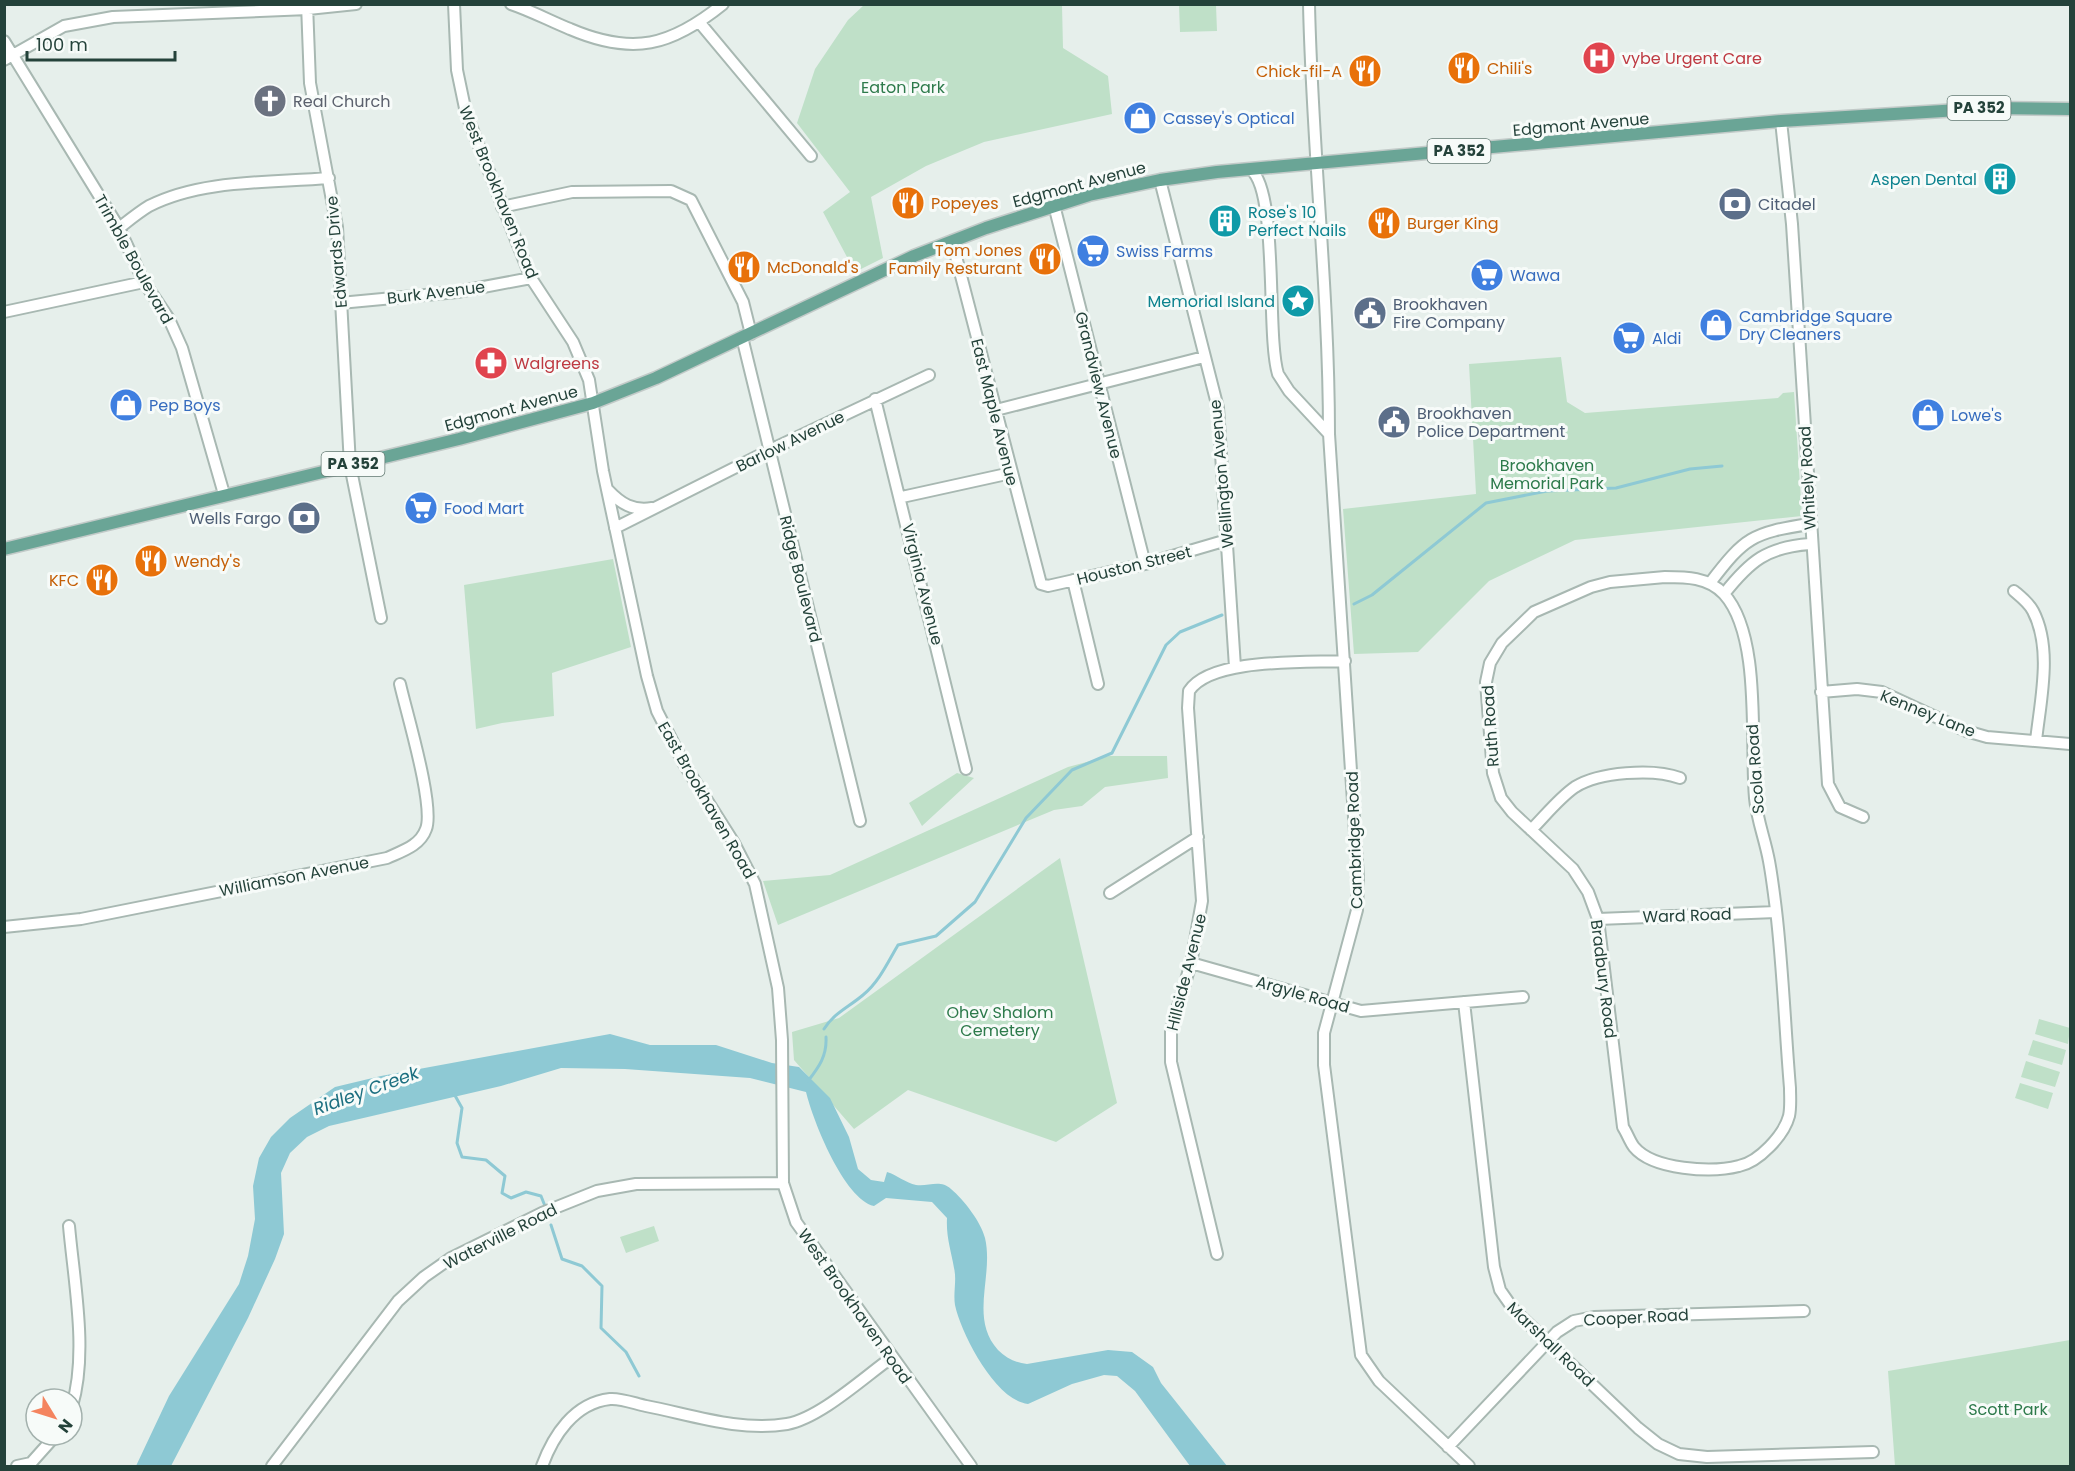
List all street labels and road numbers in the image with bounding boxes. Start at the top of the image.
road number: PA 352 [1948,96,2010,120]
street label: West Brookhaven Road [453,102,544,282]
street label: Edgmont Avenue [1512,107,1650,142]
road number: PA 352 [1428,139,1490,163]
street label: Edgmont Avenue [1010,156,1148,213]
street label: Trimble Boulevard [88,190,179,328]
street label: Edwards Drive [320,195,353,309]
street label: Burk Avenue [386,275,486,310]
street label: Grandview Avenue [1069,309,1128,461]
street label: East Maple Avenue [965,336,1024,488]
street label: Edgmont Avenue [442,380,580,437]
street label: Wellington Avenue [1204,399,1239,549]
street label: Barlow Avenue [732,405,848,478]
street label: Whitely Road [1793,425,1822,531]
road number: PA 352 [322,452,385,476]
street label: Ridge Boulevard [774,513,827,645]
street label: Virginia Avenue [896,521,949,648]
street label: Houston Street [1074,540,1194,591]
street label: Ruth Road [1476,684,1505,768]
street label: Kenney Lane [1877,684,1979,743]
street label: East Brookhaven Road [652,717,761,883]
street label: Scola Road [1741,723,1770,815]
street label: Cambridge Road [1341,771,1368,909]
street label: Williamson Avenue [217,851,371,902]
street label: Ward Road [1642,902,1732,929]
street label: Hillside Avenue [1161,911,1212,1033]
street label: Bradbury Road [1585,918,1622,1040]
street label: Argyle Road [1253,970,1352,1019]
street label: Waterville Road [439,1198,561,1275]
street label: West Brookhaven Road [792,1224,917,1388]
street label: Marshall Road [1502,1297,1600,1392]
street label: Cooper Road [1583,1303,1689,1332]

